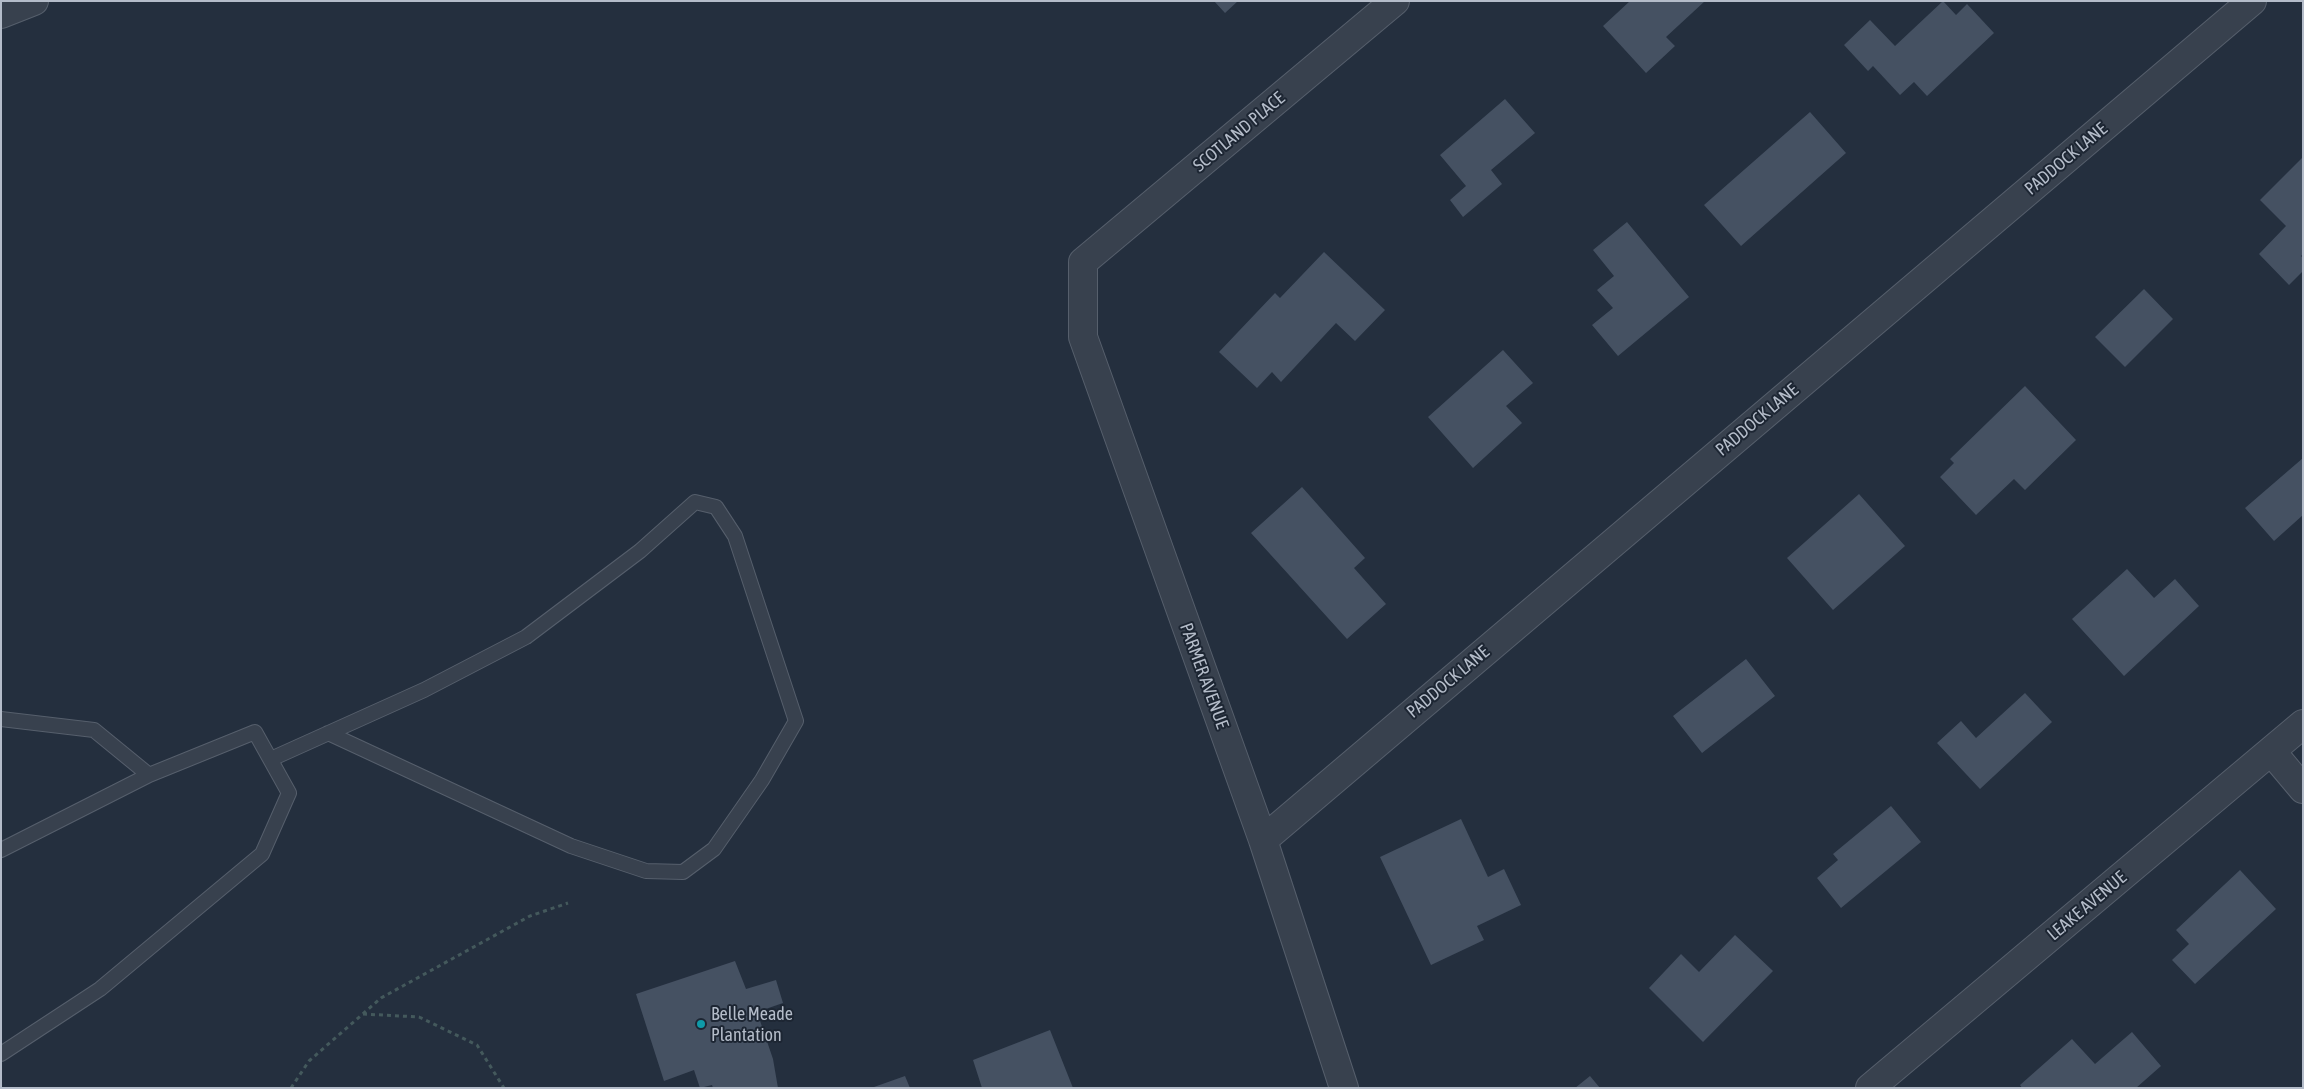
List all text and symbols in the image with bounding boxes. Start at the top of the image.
street label: SCOTLAND PLACE [1189,88,1289,176]
street label: PADDOCK LANE [2020,118,2112,200]
street label: PADDOCK LANE [1711,379,1803,461]
street label: PARMER AVENUE [1175,620,1233,732]
street label: PADDOCK LANE [1402,641,1494,723]
street label: LEAKE AVENUE [2043,867,2131,945]
place label: Belle Meade Plantation [711,1003,793,1046]
marker: Belle Meade Plantation [695,1018,707,1030]

